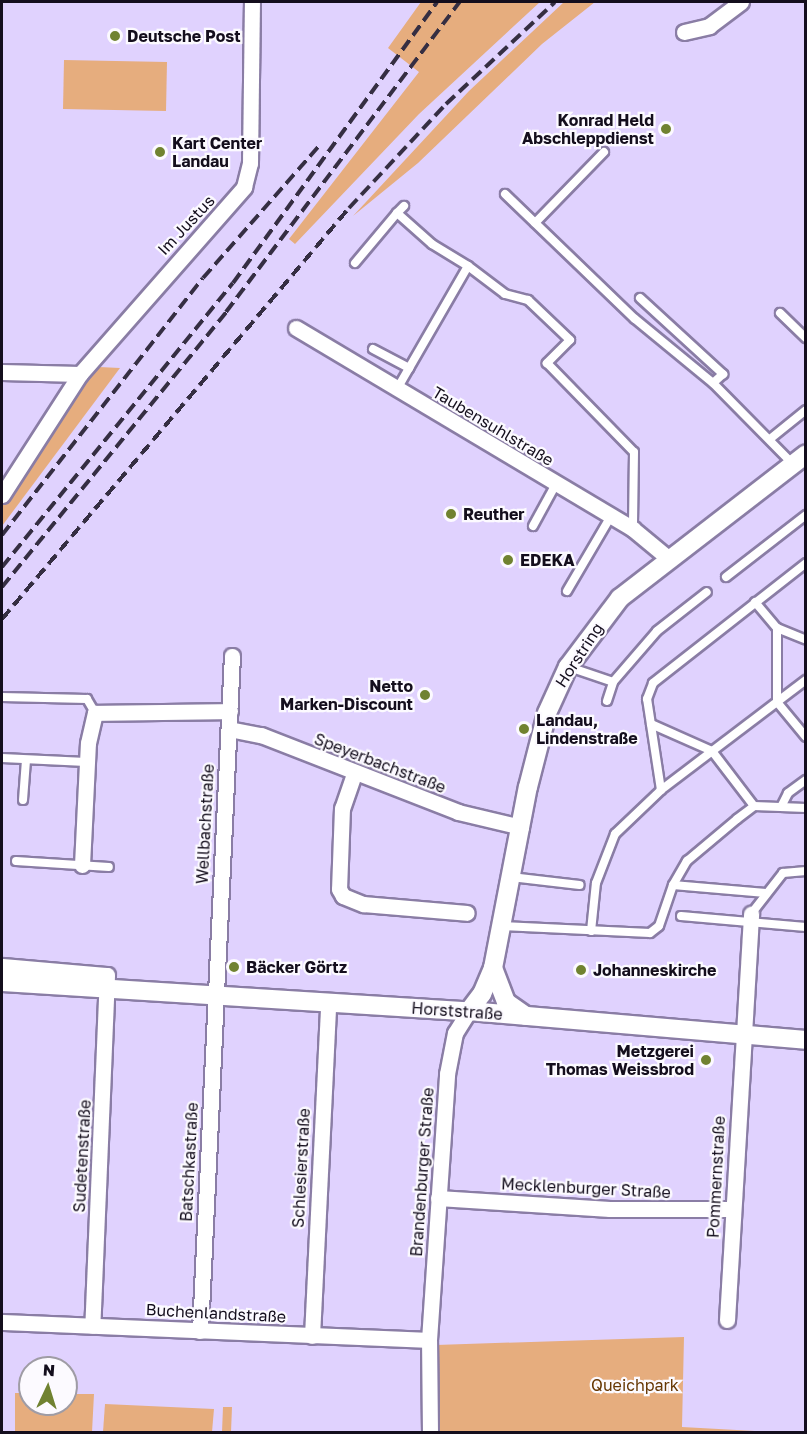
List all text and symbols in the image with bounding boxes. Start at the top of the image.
place label: Deutsche Post [127,26,241,46]
marker: Deutsche Post [108,29,122,43]
place label: Konrad Held Abschleppdienst [522,110,654,148]
marker: Konrad Held Abschleppdienst [659,122,673,136]
place label: Kart Center Landau [172,133,262,171]
marker: Kart Center Landau [153,145,167,159]
street label: Im Justus [153,191,219,259]
street label: Taubensuhlstraße [429,382,557,470]
place label: Reuther [463,504,525,524]
marker: Reuther [444,507,458,521]
place label: EDEKA [520,550,575,570]
marker: EDEKA [501,553,515,567]
street label: Horstring [551,619,607,691]
place label: Netto Marken-Discount [280,676,413,714]
marker: Netto Marken-Discount [418,688,432,702]
place label: Landau, Lindenstraße [536,710,638,748]
marker: Landau, Lindenstraße [517,722,531,736]
street label: Speyerbachstraße [312,729,448,797]
street label: Wellbachstraße [192,763,218,885]
place label: Bäcker Görtz [246,957,347,977]
marker: Bäcker Görtz [227,960,241,974]
place label: Johanneskirche [593,960,716,980]
marker: Johanneskirche [574,963,588,977]
street label: Horststraße [411,998,503,1024]
place label: Metzgerei Thomas Weissbrod [546,1041,694,1079]
marker: Metzgerei Thomas Weissbrod [699,1053,713,1067]
street label: Brandenburger Straße [407,1087,437,1257]
street label: Sudetenstraße [69,1099,95,1213]
street label: Batschkastraße [176,1102,202,1222]
street label: Schlesierstraße [288,1108,314,1228]
street label: Pommernstraße [703,1116,729,1238]
street label: Mecklenburger Straße [501,1174,671,1202]
street label: Buchenlandstraße [145,1300,287,1326]
north arrow [18,1356,78,1416]
text: N [42,1360,56,1380]
park label: Queichpark [591,1375,679,1395]

